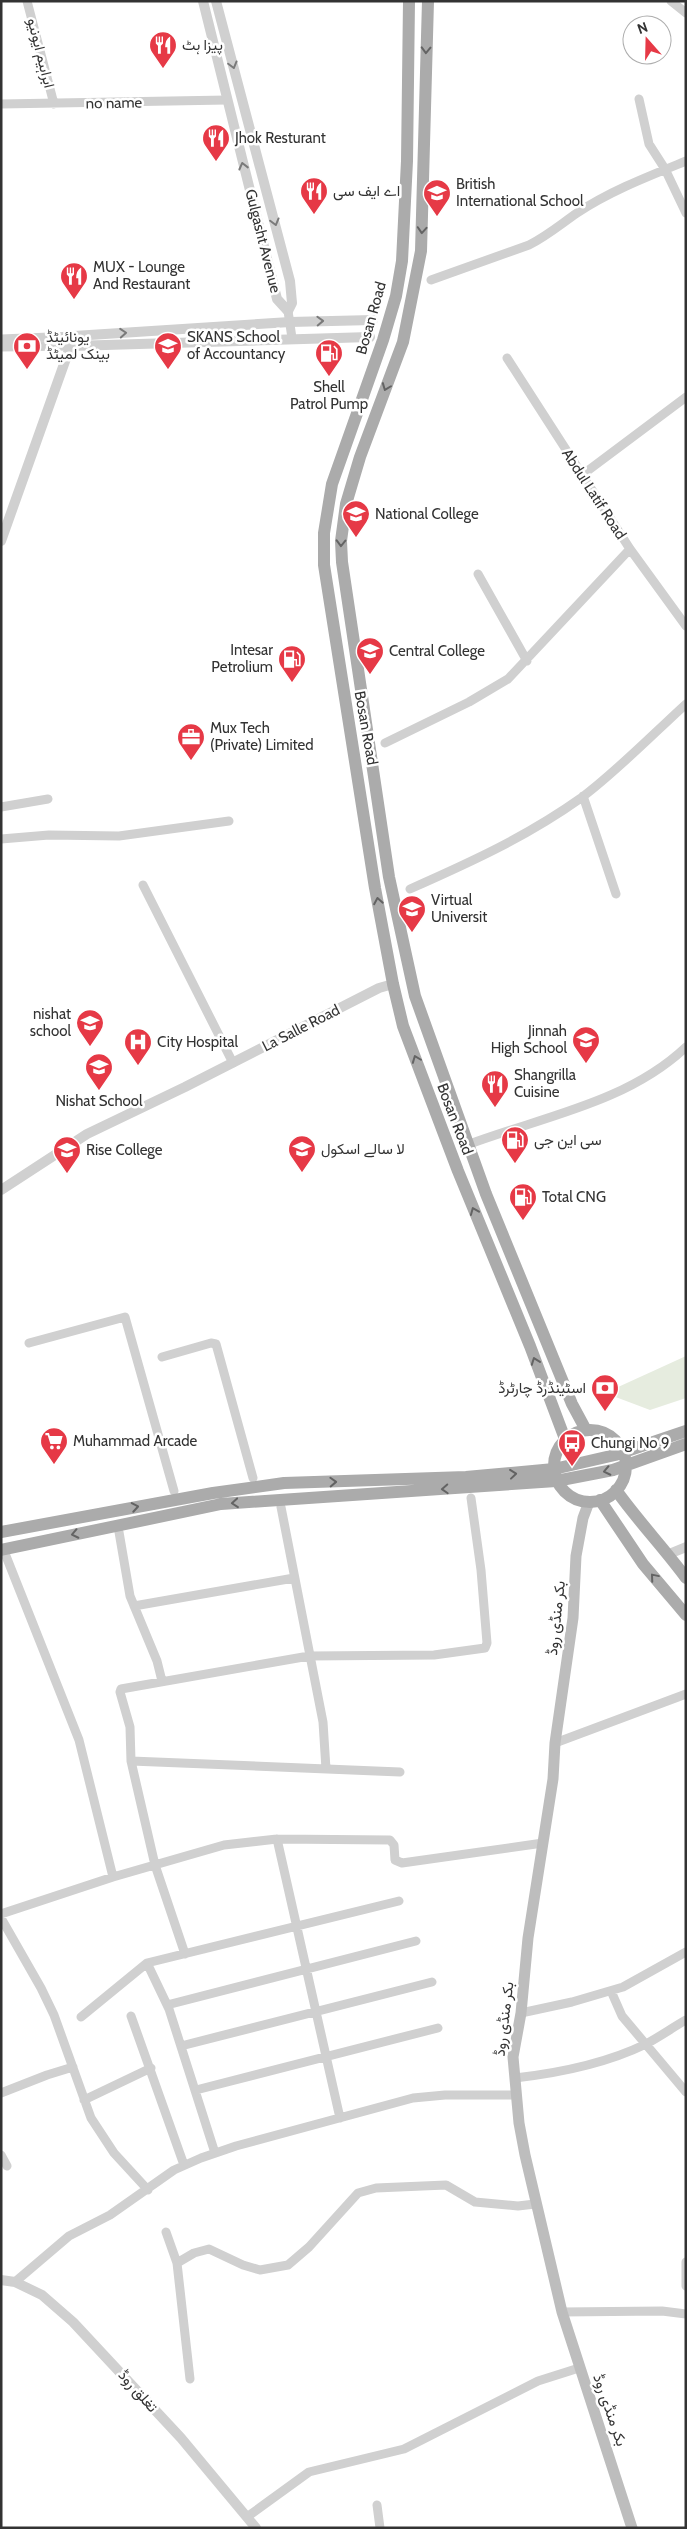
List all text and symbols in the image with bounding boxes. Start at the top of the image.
north arrow [622,15,672,65]
street label: ابراہیم ایونیو [23,16,58,90]
text: N [635,18,650,38]
restaurant icon: پیزا ہٹ [148,30,178,69]
place label: پیزا ہٹ [182,36,223,55]
one-way arrow [421,46,431,54]
one-way arrow [227,61,237,69]
street label: no name [86,94,143,112]
restaurant icon: Jhok Resturant [201,123,231,162]
place label: Jhok Resturant [234,129,326,147]
one-way arrow [239,162,249,170]
place label: British International School [456,175,584,210]
restaurant icon: اے ایف سی [299,176,329,215]
school or university icon: British International School [422,178,452,217]
place label: اے ایف سی [333,182,400,201]
street label: Gulgasht Avenue [241,187,285,295]
one-way arrow [269,218,279,226]
one-way arrow [416,226,427,234]
place label: MUX - Lounge And Restaurant [93,258,190,293]
restaurant icon: MUX - Lounge And Restaurant [59,261,89,300]
street label: Bosan Road [352,280,390,356]
one-way arrow [316,316,324,326]
place label: یونائیٹڈ بینک لمیٹڈ [46,328,110,363]
one-way arrow [119,328,127,339]
place label: SKANS School of Accountancy [187,328,286,363]
bank icon: یونائیٹڈ بینک لمیٹڈ [12,331,42,370]
school or university icon: SKANS School of Accountancy [153,331,183,370]
fuel station icon: Shell Patrol Pump [314,338,344,377]
place label: Shell Patrol Pump [290,378,368,413]
one-way arrow [382,383,392,391]
street label: Abdul Latif Road [558,445,630,543]
school or university icon: National College [341,499,371,538]
place label: National College [375,505,479,523]
one-way arrow [336,539,347,547]
school or university icon: Central College [355,636,385,675]
place label: Intesar Petrolium [211,641,273,676]
place label: Central College [389,642,485,660]
fuel station icon: Intesar Petrolium [277,644,307,683]
street label: Bosan Road [351,690,381,766]
place label: Mux Tech (Private) Limited [210,719,314,754]
office icon: Mux Tech (Private) Limited [176,722,206,761]
place label: Virtual Universit [431,891,487,926]
school or university icon: Virtual Universit [397,894,427,933]
one-way arrow [373,897,383,906]
street label: La Salle Road [259,1001,343,1055]
place label: nishat school [30,1005,71,1040]
school or university icon: nishat school [75,1008,105,1047]
place label: Jinnah High School [491,1022,567,1057]
school or university icon: Jinnah High School [571,1025,601,1064]
hospital icon: City Hospital [123,1027,153,1066]
place label: City Hospital [157,1033,239,1051]
school or university icon: Nishat School [84,1052,114,1091]
one-way arrow [411,1055,422,1064]
place label: Shangrilla Cuisine [514,1066,577,1101]
restaurant icon: Shangrilla Cuisine [480,1069,510,1108]
street label: Bosan Road [433,1081,477,1157]
place label: Nishat School [55,1092,143,1110]
fuel station icon: سی این جی [500,1125,530,1164]
place label: سی این جی [534,1131,602,1150]
school or university icon: لا سالے اسکول [287,1134,317,1173]
school or university icon: Rise College [52,1135,82,1174]
place label: لا سالے اسکول [321,1140,405,1158]
place label: Rise College [86,1141,163,1159]
fuel station icon: Total CNG [508,1182,538,1221]
place label: Total CNG [542,1188,606,1206]
one-way arrow [470,1207,480,1215]
one-way arrow [531,1357,541,1366]
bank icon: اسٹینڈرڈ چارٹرڈ [590,1373,620,1412]
place label: اسٹینڈرڈ چارٹرڈ [498,1379,586,1398]
supermarket icon: Muhammad Arcade [39,1426,69,1465]
bus stop icon: Chungi No 9 [557,1428,587,1467]
place label: Muhammad Arcade [73,1432,198,1450]
place label: Chungi No 9 [591,1434,669,1452]
one-way arrow [602,1465,611,1476]
one-way arrow [509,1469,517,1480]
one-way arrow [329,1476,337,1487]
one-way arrow [441,1484,449,1495]
one-way arrow [231,1497,239,1508]
one-way arrow [131,1502,140,1512]
one-way arrow [71,1528,80,1538]
one-way arrow [651,1574,660,1583]
street label: بکر منڈی روڈ [543,1580,570,1656]
street label: بکر منڈی روڈ [490,1981,518,2057]
street label: تغلق روڈ [114,2366,162,2417]
street label: بکر منڈی روڈ [588,2372,631,2449]

